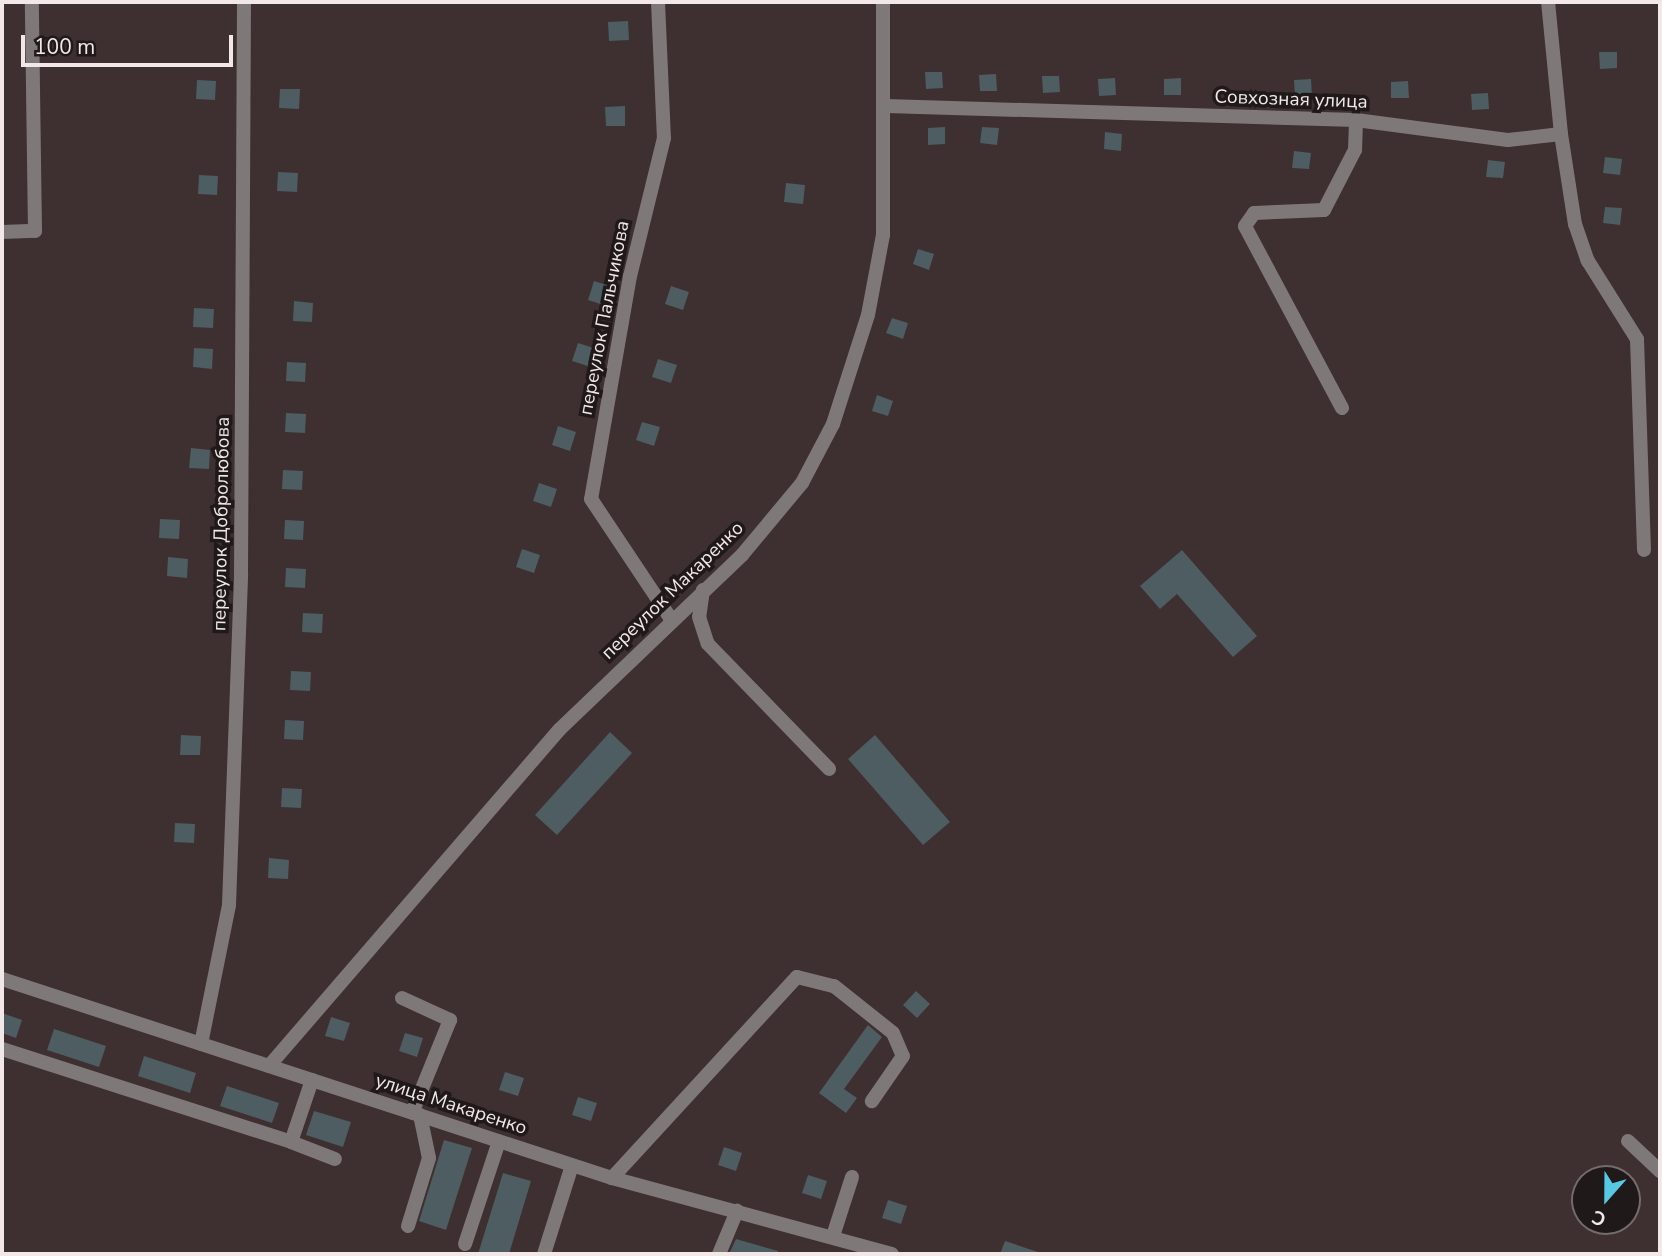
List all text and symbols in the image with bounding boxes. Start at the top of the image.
scale bar [24,21,236,65]
text: 100 m [34,33,95,61]
street label: Совхозная улица [1214,86,1368,114]
street label: переулок Пальчикова [575,219,635,417]
street label: переулок Добролюбова [209,417,235,631]
street label: переулок Макаренко [597,517,749,665]
street label: улица Макаренко [372,1070,530,1140]
north arrow [1571,1165,1641,1235]
text: С [1589,1203,1610,1232]

